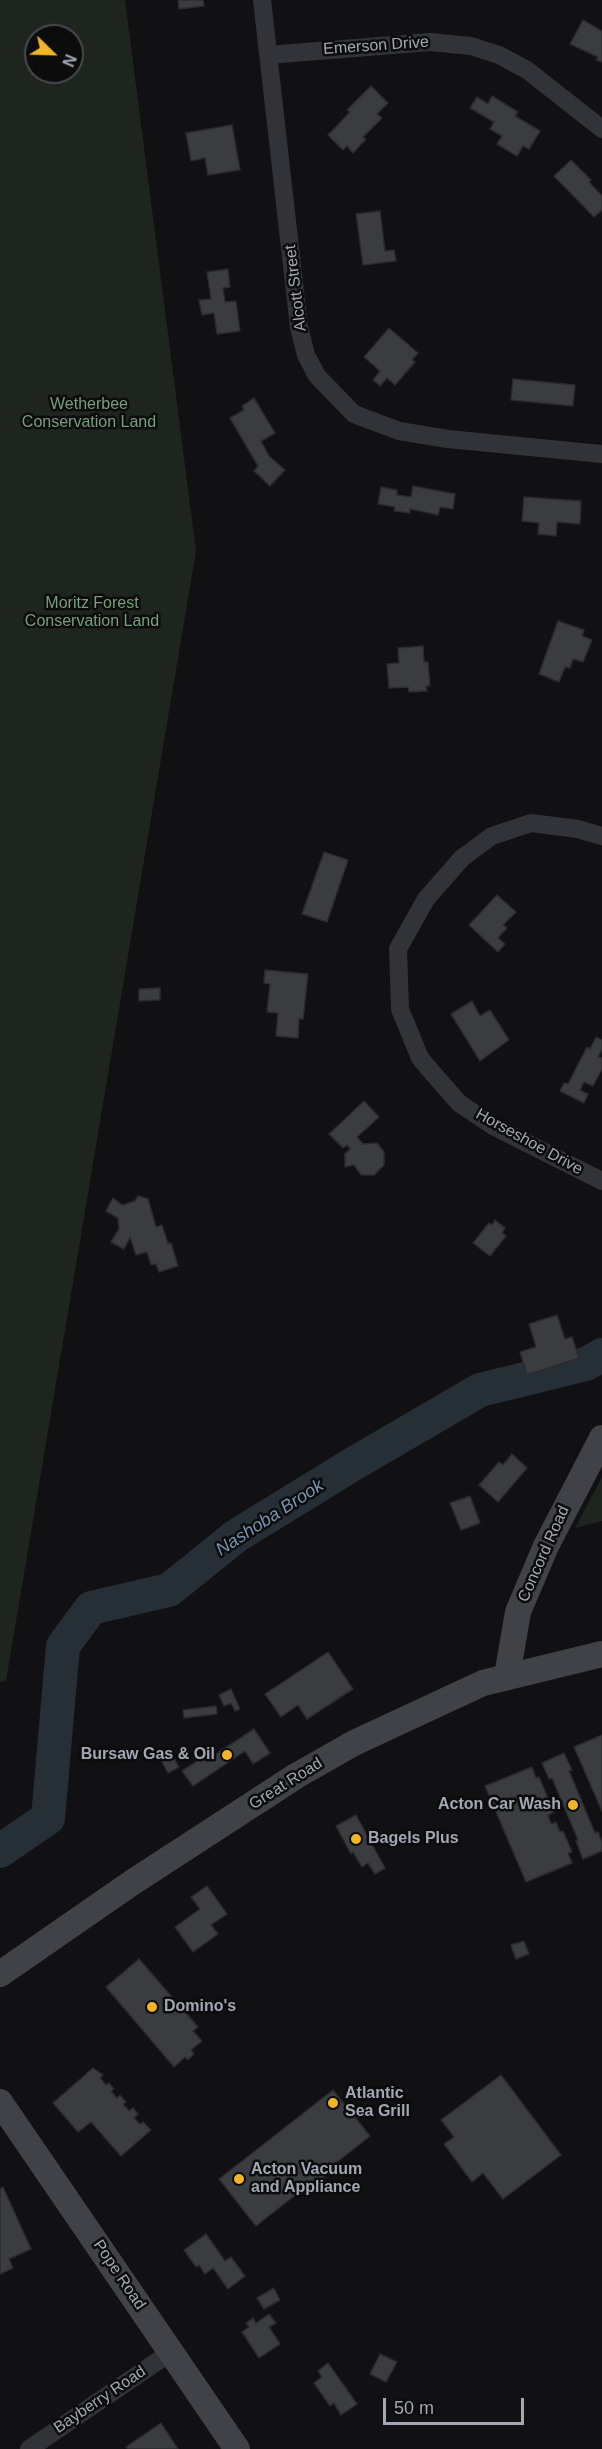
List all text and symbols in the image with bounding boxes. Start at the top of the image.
north arrow [24,24,84,84]
street label: Emerson Drive [323,33,429,59]
text: N [59,52,79,69]
street label: Alcott Street [281,244,311,332]
park label: Wetherbee Conservation Land [22,395,156,433]
park label: Moritz Forest Conservation Land [25,594,159,632]
street label: Horseshoe Drive [472,1105,586,1179]
water label: Nashoba Brook [212,1475,328,1561]
street label: Concord Road [514,1503,574,1605]
place label: Bursaw Gas & Oil [81,1745,215,1765]
marker: Bursaw Gas & Oil [220,1748,234,1762]
street label: Great Road [246,1754,326,1814]
place label: Acton Car Wash [438,1795,561,1815]
marker: Acton Car Wash [566,1798,580,1812]
place label: Bagels Plus [368,1829,459,1849]
marker: Bagels Plus [349,1832,363,1846]
place label: Domino's [164,1997,236,2017]
marker: Domino's [145,2000,159,2014]
place label: Atlantic Sea Grill [345,2084,410,2122]
marker: Atlantic Sea Grill [326,2096,340,2110]
place label: Acton Vacuum and Appliance [251,2160,362,2198]
marker: Acton Vacuum and Appliance [232,2172,246,2186]
street label: Pope Road [89,2236,149,2314]
street label: Bayberry Road [50,2362,150,2438]
scale bar [386,2386,527,2424]
text: 50 m [394,2398,434,2418]

